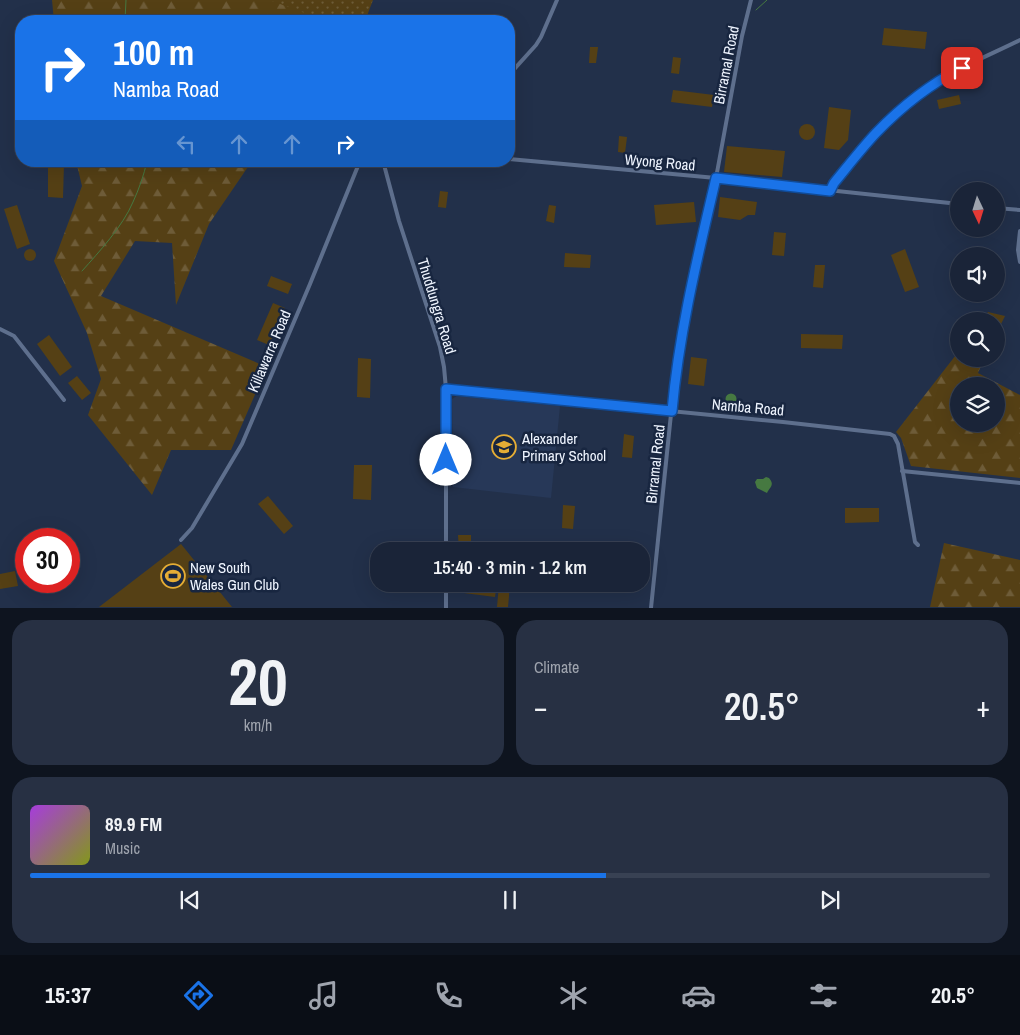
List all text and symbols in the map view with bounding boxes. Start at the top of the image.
street label: Birramal Road [708,24,744,106]
text: 100 m [113,29,194,76]
icon: right [30,35,95,100]
pin [941,47,983,89]
icon: arrive [948,54,976,82]
text: Namba Road [113,74,219,104]
icon: left [172,130,200,158]
icon: ahead [225,130,253,158]
icon: ahead [278,130,306,158]
icon: right [331,130,359,158]
street label: Wyong Road [624,148,696,176]
north arrow [950,182,1005,238]
map controls [950,182,1005,432]
button: sound [950,247,1005,302]
street label: Thuddungra Road [412,256,462,356]
street label: Killawarra Road [242,307,296,395]
button: search [950,312,1005,367]
button: layers [950,377,1005,432]
street label: Namba Road [711,393,785,421]
street label: Birramal Road [640,423,670,505]
place label: Alexander Primary School [521,428,606,466]
position arrow [419,433,471,485]
school or university icon: Alexander Primary School [491,434,517,460]
speed limit sign: 30 [15,528,80,593]
text: 15:40 · 3 min · 1.2 km [433,554,587,580]
place label: New South Wales Gun Club [190,557,279,595]
sports icon: New South Wales Gun Club [160,563,186,589]
text: 20 [228,638,288,725]
text: Climate [534,656,579,678]
text: 20.5° [724,681,800,732]
text: − [534,688,547,726]
text: + [977,688,990,726]
text: km/h [244,714,272,736]
text: 89.9 FM [105,811,162,837]
text: Music [105,837,140,859]
icon: previous [176,886,204,914]
icon: pause [496,886,524,914]
icon: next [816,886,844,914]
icon: directions [181,978,216,1013]
icon: music [306,978,341,1013]
icon: phone [431,978,466,1013]
icon: climate [556,978,591,1013]
icon: car [681,978,716,1013]
icon: filters [806,978,841,1013]
text: 15:37 [45,980,91,1010]
text: 20.5° [931,980,975,1010]

